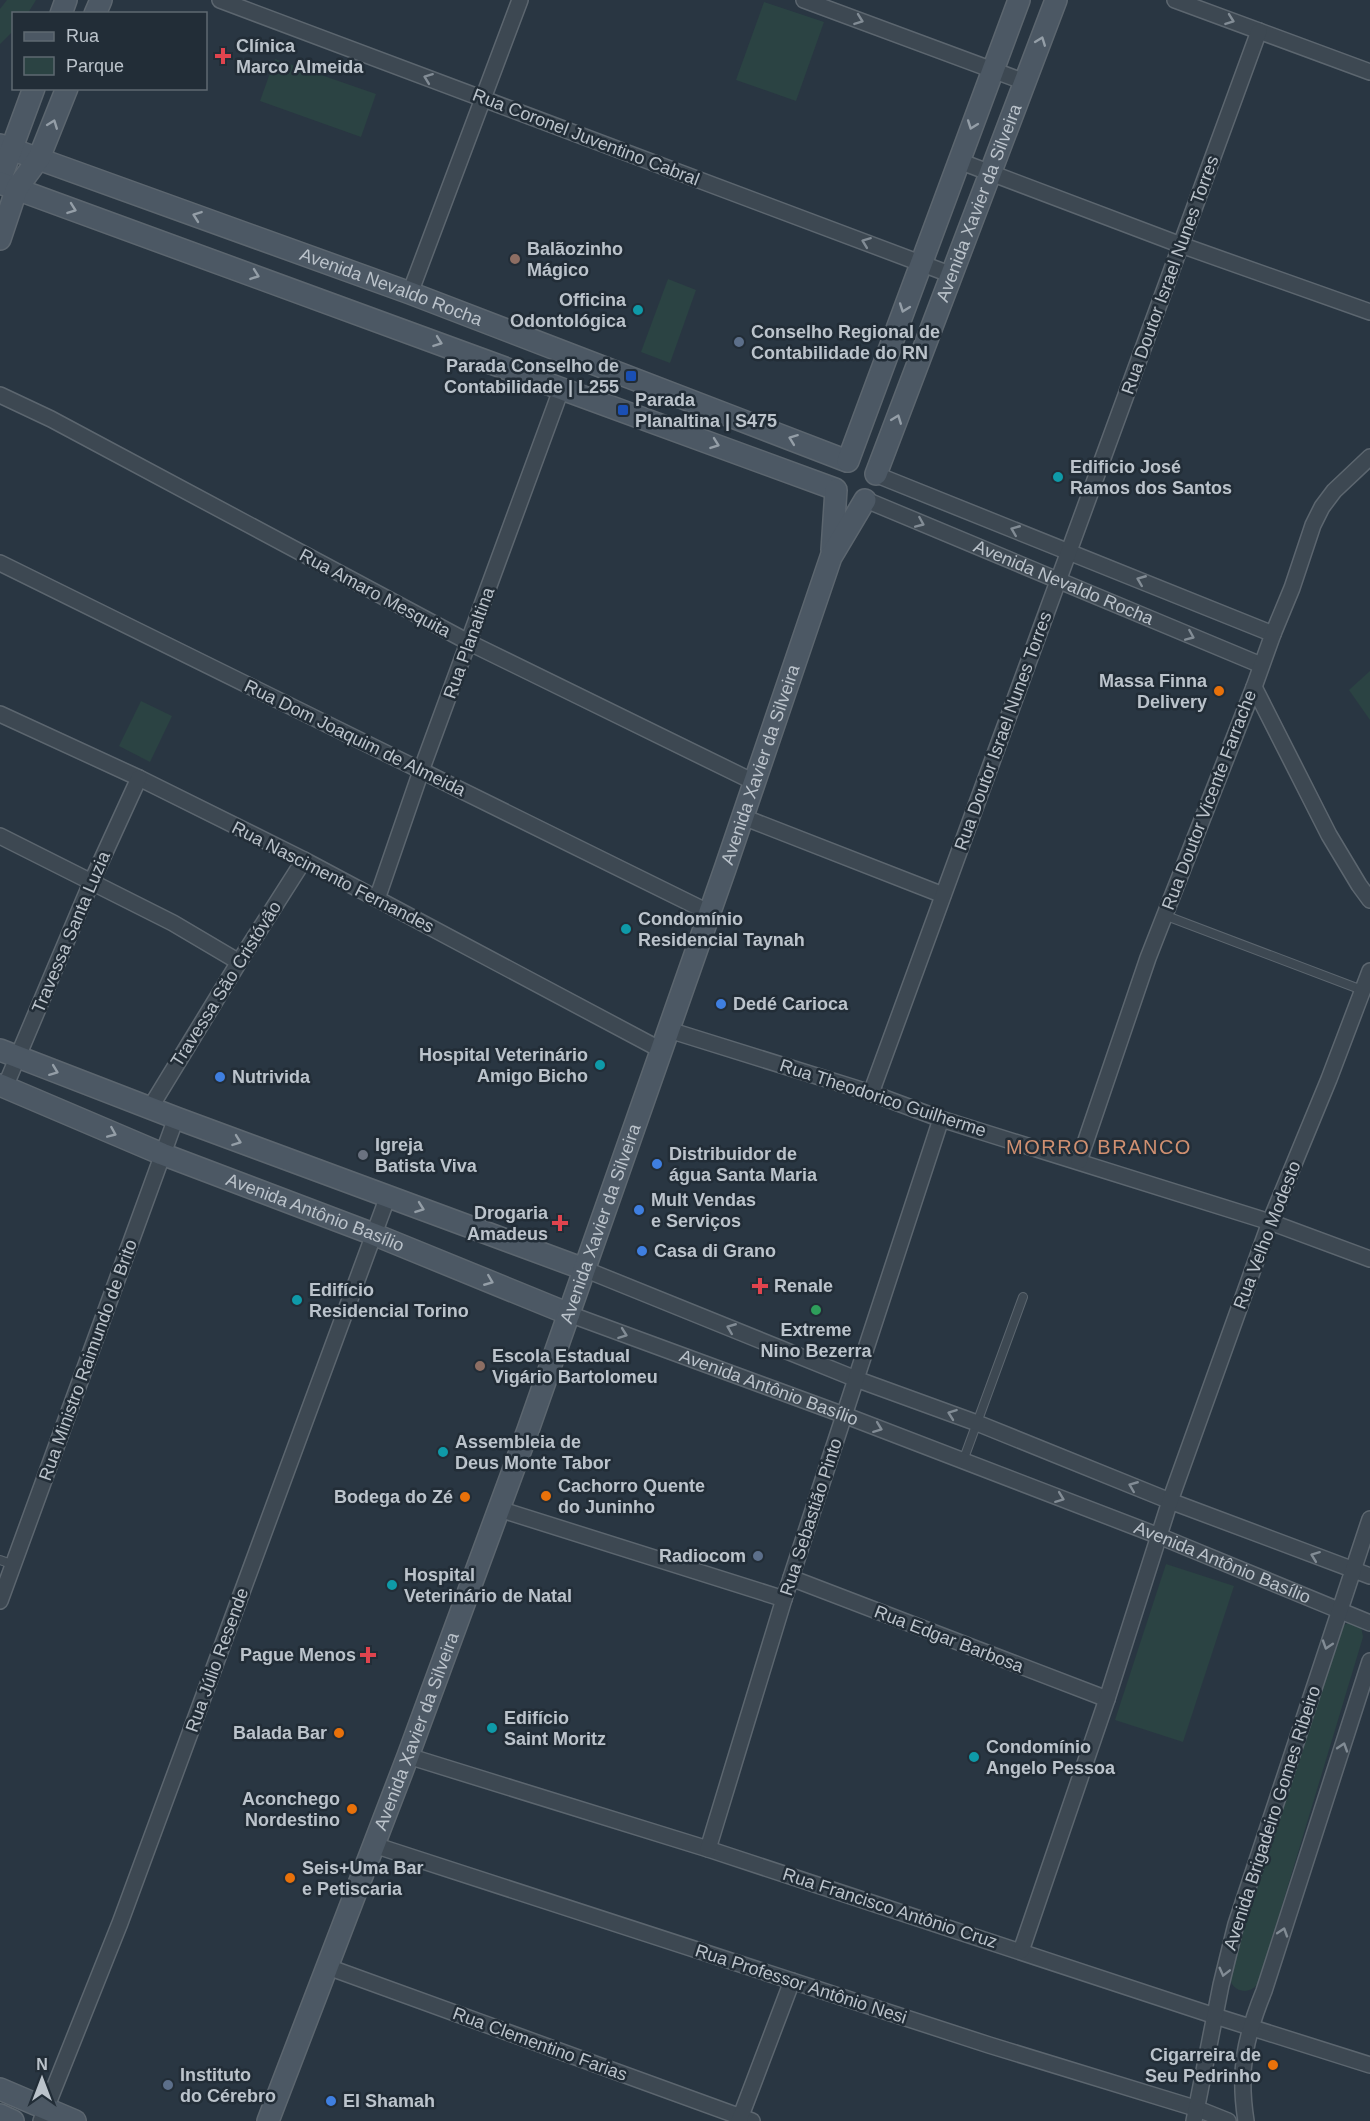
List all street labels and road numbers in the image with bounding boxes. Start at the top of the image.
street label: Rua Coronel Juventino Cabral [470,84,702,190]
street label: Avenida Xavier da Silveira [932,100,1026,305]
street label: Rua Doutor Israel Nunes Torres [1117,153,1223,397]
street label: Avenida Nevaldo Rocha [297,244,486,330]
street label: Avenida Nevaldo Rocha [971,536,1157,629]
street label: Rua Amaro Mesquita [296,545,455,642]
street label: Rua Planaltina [440,584,499,701]
street label: Rua Doutor Israel Nunes Torres [950,609,1056,853]
street label: Avenida Xavier da Silveira [717,661,804,867]
street label: Rua Dom Joaquim de Almeida [241,676,470,801]
street label: Rua Doutor Vicente Farrache [1158,687,1260,913]
street label: Rua Nascimento Fernandes [229,817,437,937]
street label: Travessa Santa Luzia [28,847,114,1016]
street label: Travessa São Cristóvão [167,898,285,1070]
street label: Rua Theodorico Guilherme [777,1055,989,1141]
street label: Avenida Xavier da Silveira [556,1120,645,1326]
street label: Rua Velho Modesto [1230,1158,1304,1312]
street label: Avenida Antônio Basílio [223,1169,407,1256]
street label: Rua Ministro Raimundo de Brito [35,1237,141,1483]
street label: Avenida Antônio Basílio [677,1345,861,1430]
street label: Rua Sebastião Pinto [776,1436,846,1598]
street label: Avenida Antônio Basílio [1131,1517,1314,1607]
street label: Rua Júlio Resende [182,1585,252,1735]
street label: Rua Edgar Barbosa [872,1601,1027,1677]
street label: Avenida Xavier da Silveira [370,1629,463,1833]
street label: Avenida Brigadeiro Gomes Ribeiro [1220,1683,1324,1953]
street label: Rua Francisco Antônio Cruz [780,1864,1000,1952]
street label: Rua Professor Antônio Nesi [693,1940,909,2028]
street label: Rua Clementino Farias [450,2003,630,2085]

